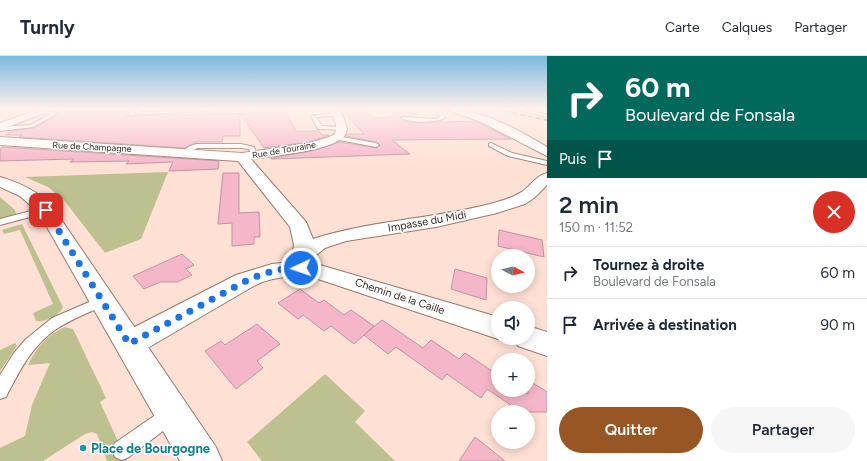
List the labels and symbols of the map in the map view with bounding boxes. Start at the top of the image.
street label: Rue de Touraine [251,138,317,161]
street label: Rue de Champagne [52,139,132,154]
pin [29,193,63,227]
street label: Impasse du Midi [387,208,467,235]
position arrow [280,247,322,289]
north arrow [491,249,535,293]
street label: Chemin de la Caille [353,276,446,317]
place label: Place de Bourgogne [91,441,210,456]
marker: Place de Bourgogne [78,443,88,453]

